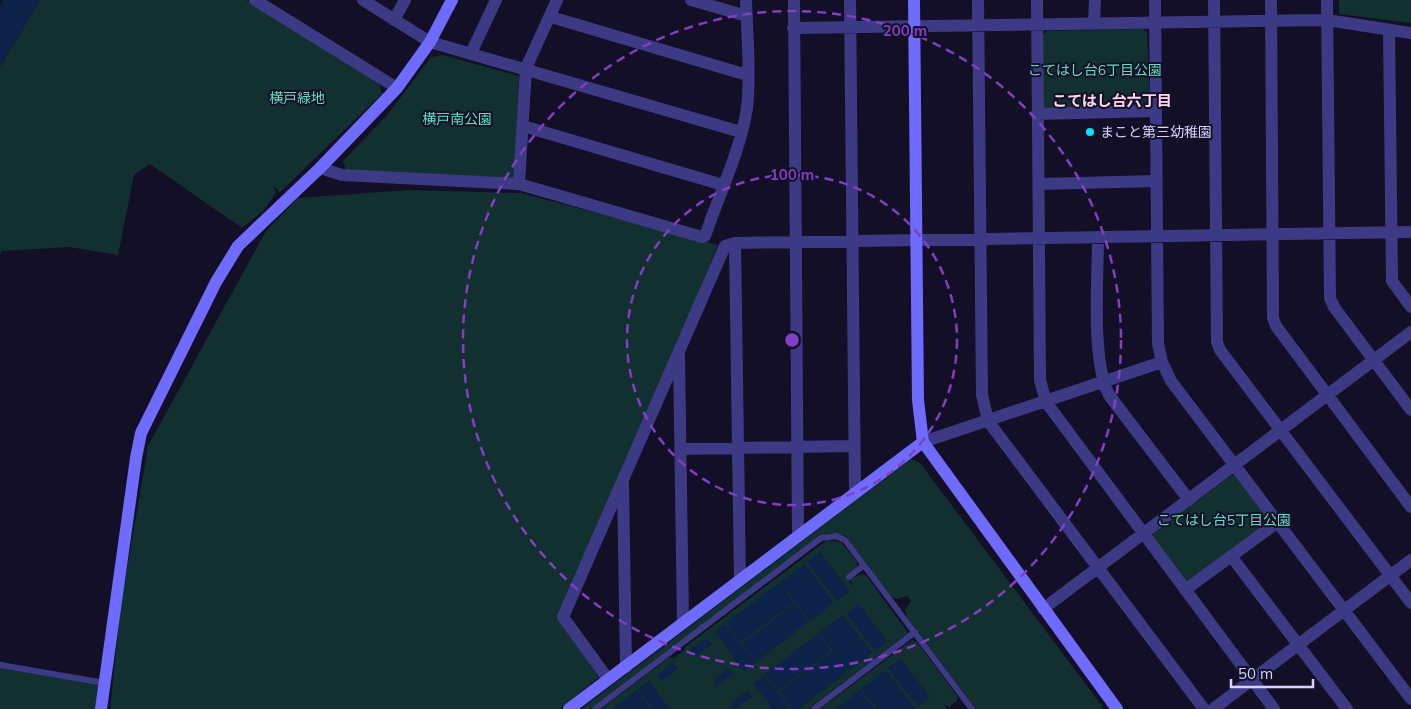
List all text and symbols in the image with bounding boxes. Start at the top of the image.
text: 200 m [883,21,927,40]
park label: こてはし台6丁目公園 [1028,61,1162,79]
park label: 横戸緑地 [269,89,325,107]
district label: こてはし台六丁目 [1052,91,1172,110]
park label: 横戸南公園 [422,110,492,128]
place label: まこと第三幼稚園 [1100,123,1212,141]
marker: まこと第三幼稚園 [1084,126,1096,138]
text: 100 m [770,165,814,184]
centre of rings [783,331,801,349]
park label: こてはし台5丁目公園 [1157,511,1291,529]
scale bar [1231,656,1314,688]
text: 50 m [1238,664,1273,683]

